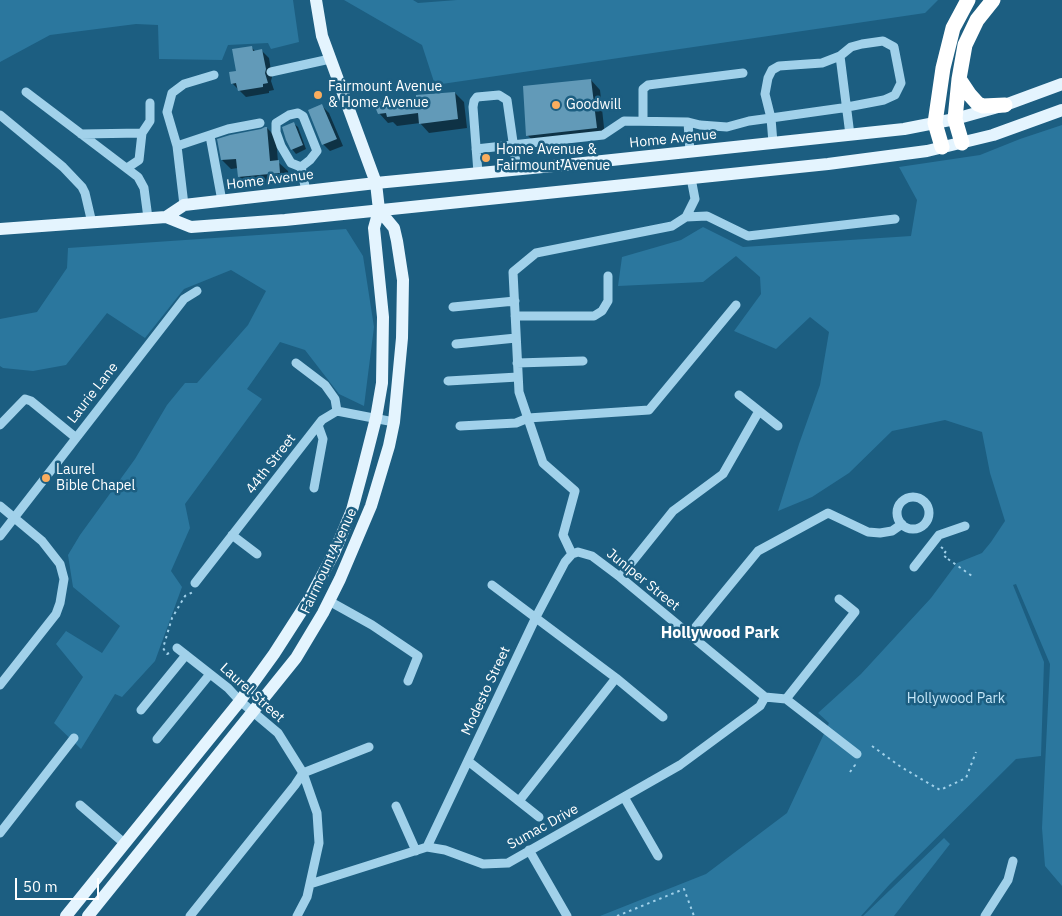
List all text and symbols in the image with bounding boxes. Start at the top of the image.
place label: Fairmount Avenue & Home Avenue [328,79,442,111]
marker: Fairmount Avenue & Home Avenue [312,89,324,101]
place label: Goodwill [566,97,621,113]
marker: Goodwill [550,99,562,111]
street label: Home Avenue [629,126,717,152]
place label: Home Avenue & Fairmount Avenue [496,142,610,174]
marker: Home Avenue & Fairmount Avenue [480,152,492,164]
street label: Home Avenue [225,166,315,194]
street label: Laurie Lane [64,359,122,427]
street label: 44th Street [242,431,300,497]
place label: Laurel Bible Chapel [56,462,135,494]
marker: Laurel Bible Chapel [40,472,52,484]
street label: Fairmount Avenue [297,506,361,616]
street label: Juniper Street [603,545,683,615]
district label: Hollywood Park [661,623,779,643]
street label: Modesto Street [458,644,514,738]
street label: Laurel Street [216,660,288,726]
park label: Hollywood Park [907,691,1005,707]
street label: Sumac Drive [505,801,581,853]
scale bar [18,868,101,900]
text: 50 m [23,877,58,896]

